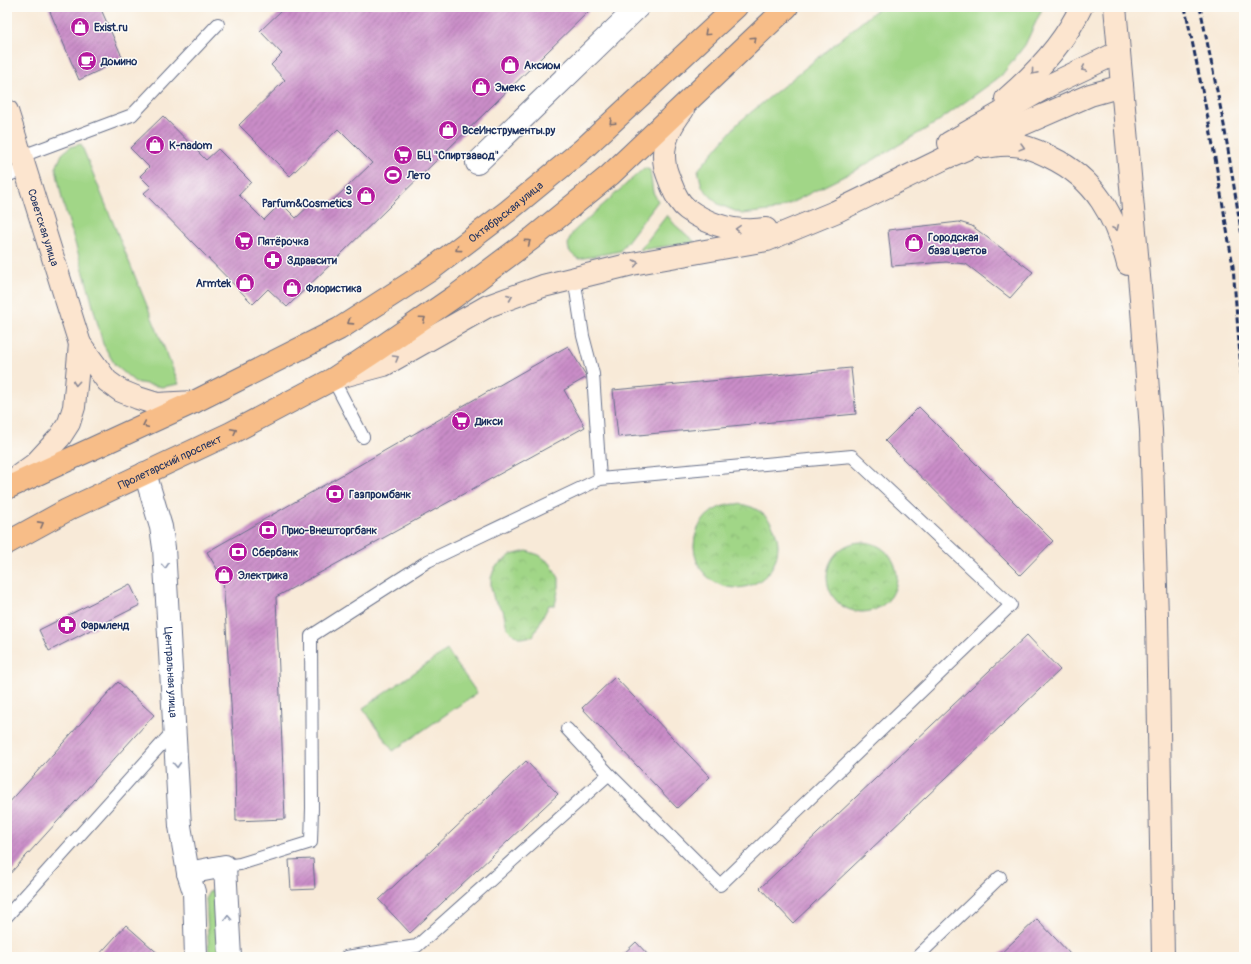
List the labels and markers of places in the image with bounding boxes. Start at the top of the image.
shop icon: Exist.ru [69,16,91,38]
place label: Exist.ru [94,21,128,34]
cafe icon: Домино [76,50,98,72]
shop icon: Аксиом [499,54,521,76]
place label: Домино [100,55,137,68]
place label: Аксиом [524,59,560,72]
shop icon: Эмекс [470,76,492,98]
place label: Эмекс [495,81,526,94]
shop icon: ВсеИнструменты.ру [437,119,459,141]
place label: ВсеИнструменты.ру [462,124,555,137]
shop icon: K-nadom [144,134,166,156]
place label: K-nadom [169,139,212,152]
supermarket icon: БЦ "Спиртзавод" [392,144,414,166]
place label: БЦ "Спиртзавод" [417,149,499,162]
sports icon: Лето [382,164,404,186]
place label: Лето [406,169,431,182]
place label: S Parfum&Cosmetics [262,184,353,210]
shop icon: S Parfum&Cosmetics [355,185,377,207]
supermarket icon: Пятёрочка [233,230,255,252]
place label: Городская база цветов [928,231,987,257]
shop icon: Городская база цветов [903,232,925,254]
place label: Пятёрочка [258,235,309,248]
pharmacy icon: Здравсити [262,249,284,271]
place label: Здравсити [287,254,337,267]
shop icon: Armtek [234,272,256,294]
place label: Armtek [196,277,231,290]
shop icon: Флористика [281,277,303,299]
place label: Флористика [305,282,362,295]
supermarket icon: Дикси [450,410,472,432]
place label: Дикси [474,415,503,428]
bank icon: Газпромбанк [324,483,346,505]
place label: Газпромбанк [349,488,412,501]
bank icon: Прио-Внешторгбанк [257,519,279,541]
place label: Прио-Внешторгбанк [282,524,377,537]
bank icon: Сбербанк [227,541,249,563]
place label: Сбербанк [252,546,299,559]
shop icon: Электрика [213,564,235,586]
place label: Электрика [238,569,288,582]
pharmacy icon: Фармленд [56,614,78,636]
place label: Фармленд [80,619,130,632]

